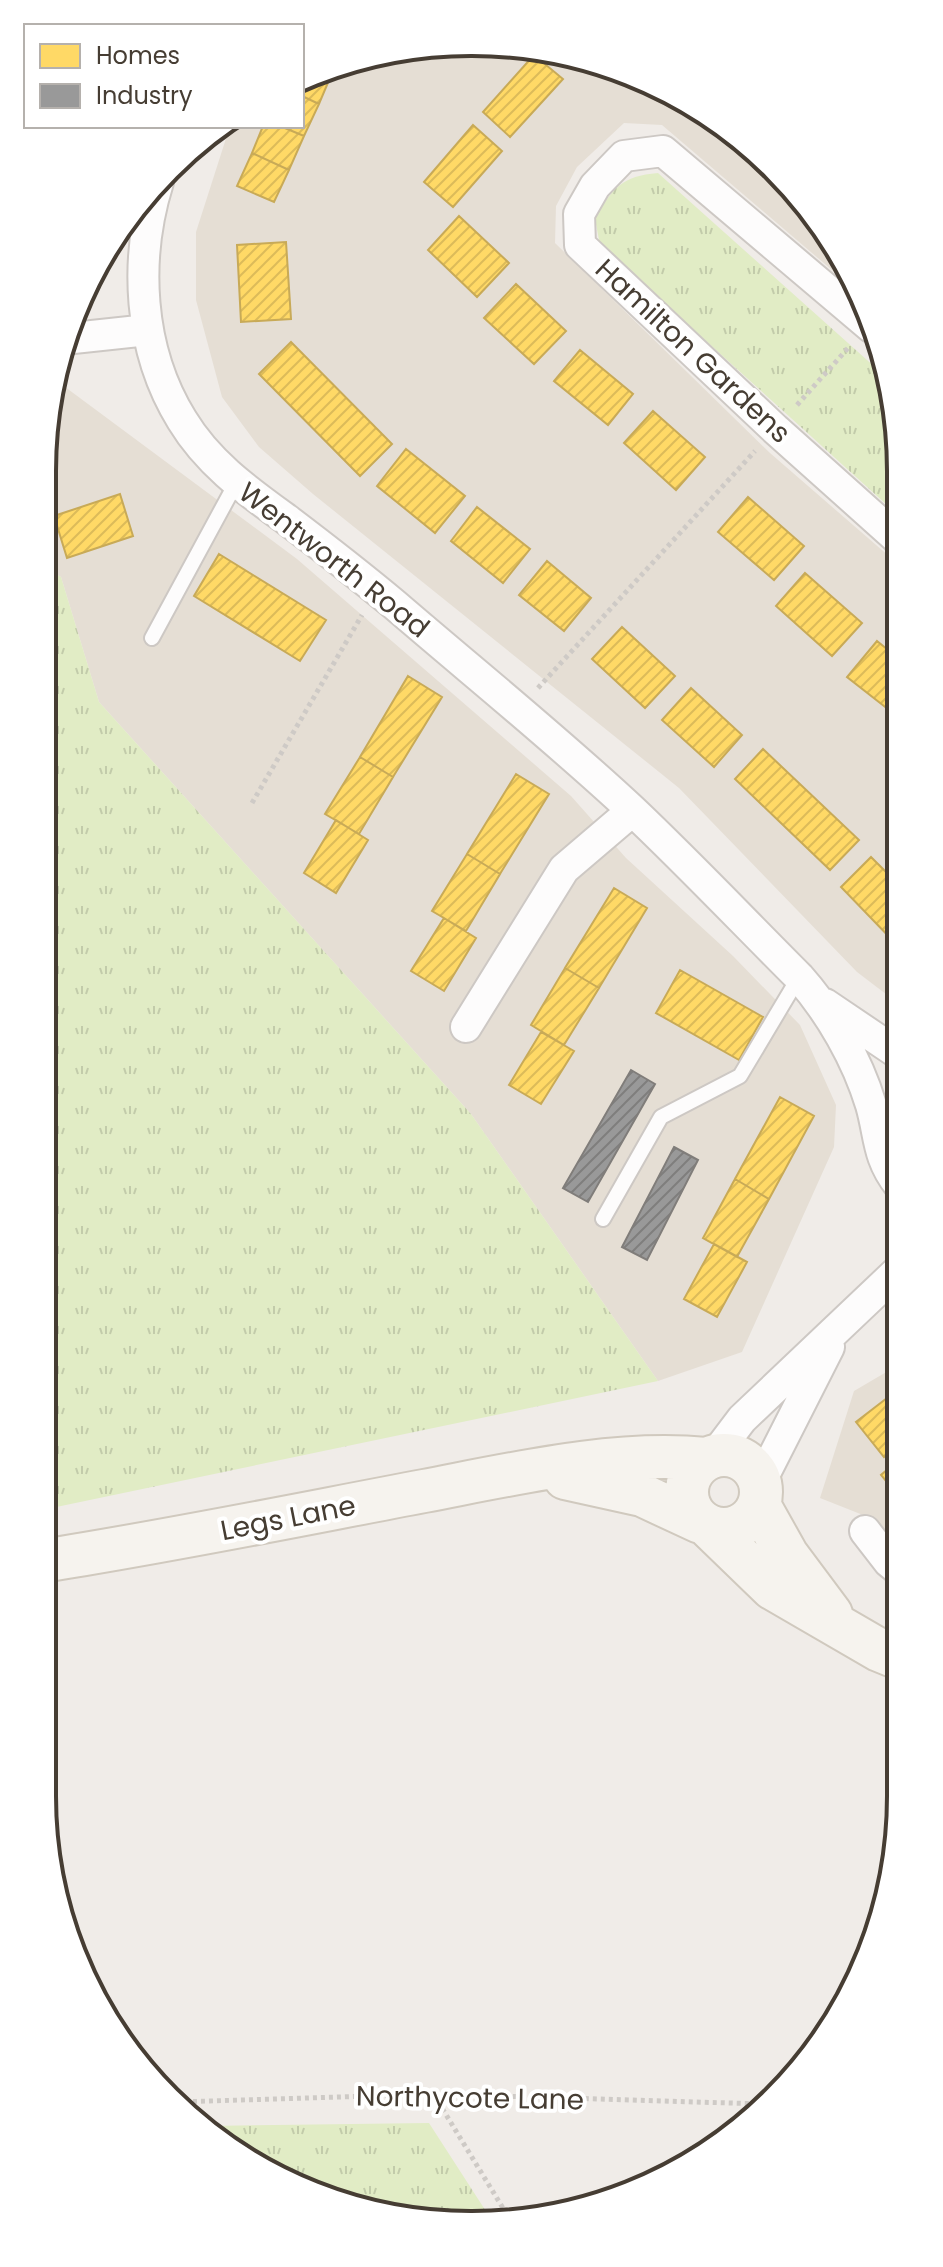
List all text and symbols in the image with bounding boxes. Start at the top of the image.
legend [24,24,304,128]
text: Homes [96,39,180,72]
text: Industry [96,79,193,112]
street label: Hamilton Gardens [587,250,799,452]
street label: Wentworth Road [230,473,438,647]
street label: Legs Lane [217,1486,359,1550]
street label: Northycote Lane [356,2077,584,2119]

